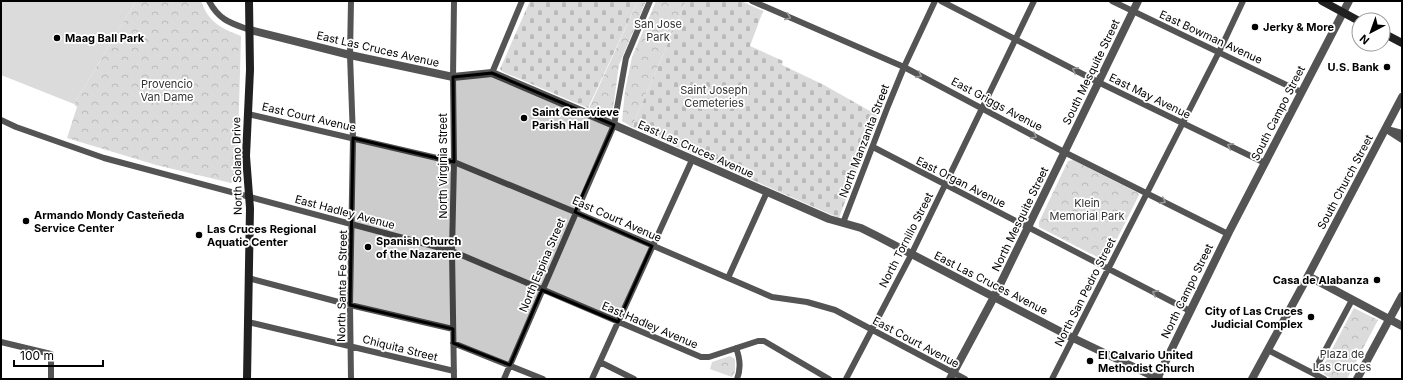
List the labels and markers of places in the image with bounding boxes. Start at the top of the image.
place label: Jerky & More [1263,20,1335,34]
marker: Jerky & More [1250,22,1260,32]
place label: Maag Ball Park [65,31,145,45]
marker: Maag Ball Park [52,33,62,43]
place label: U.S. Bank [1328,60,1380,74]
marker: U.S. Bank [1382,62,1392,72]
place label: Saint Genevieve Parish Hall [532,105,619,132]
marker: Saint Genevieve Parish Hall [519,113,529,123]
place label: Armando Mondy Casteñeda Service Center [34,208,184,235]
marker: Armando Mondy Casteñeda Service Center [21,216,31,226]
place label: Las Cruces Regional Aquatic Center [207,222,316,249]
marker: Las Cruces Regional Aquatic Center [194,230,204,240]
place label: Spanish Church of the Nazarene [376,234,462,261]
marker: Spanish Church of the Nazarene [363,242,373,252]
place label: Casa de Alabanza [1273,273,1369,287]
marker: Casa de Alabanza [1372,275,1382,285]
place label: City of Las Cruces Judicial Complex [1205,304,1304,331]
marker: City of Las Cruces Judicial Complex [1306,312,1316,322]
place label: El Calvario United Methodist Church [1098,348,1195,375]
marker: El Calvario United Methodist Church [1085,356,1095,366]

